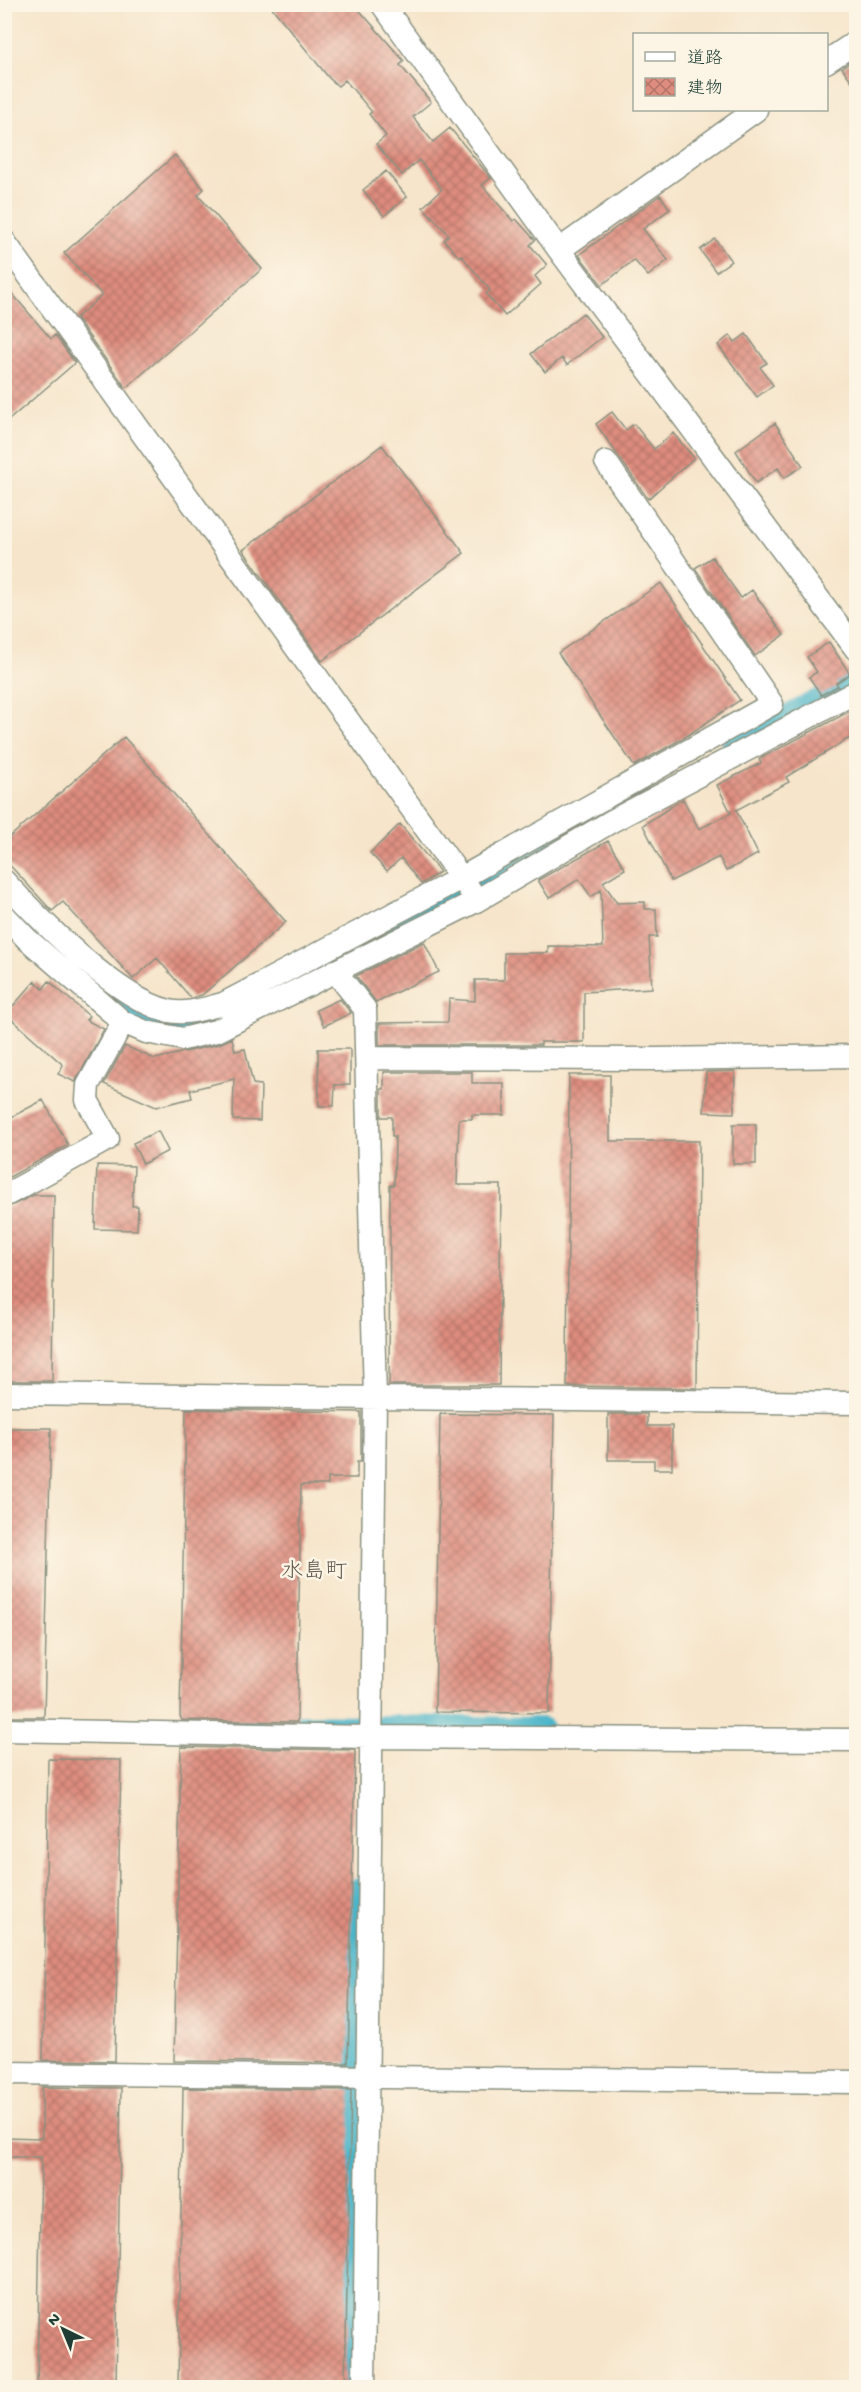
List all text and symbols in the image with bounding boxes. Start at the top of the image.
legend [633,33,828,111]
text: 道路 [687,48,723,70]
text: 建物 [687,78,723,100]
district label: 水島町 [281,1559,347,1586]
north arrow [33,2299,93,2359]
text: N [45,2310,66,2331]

